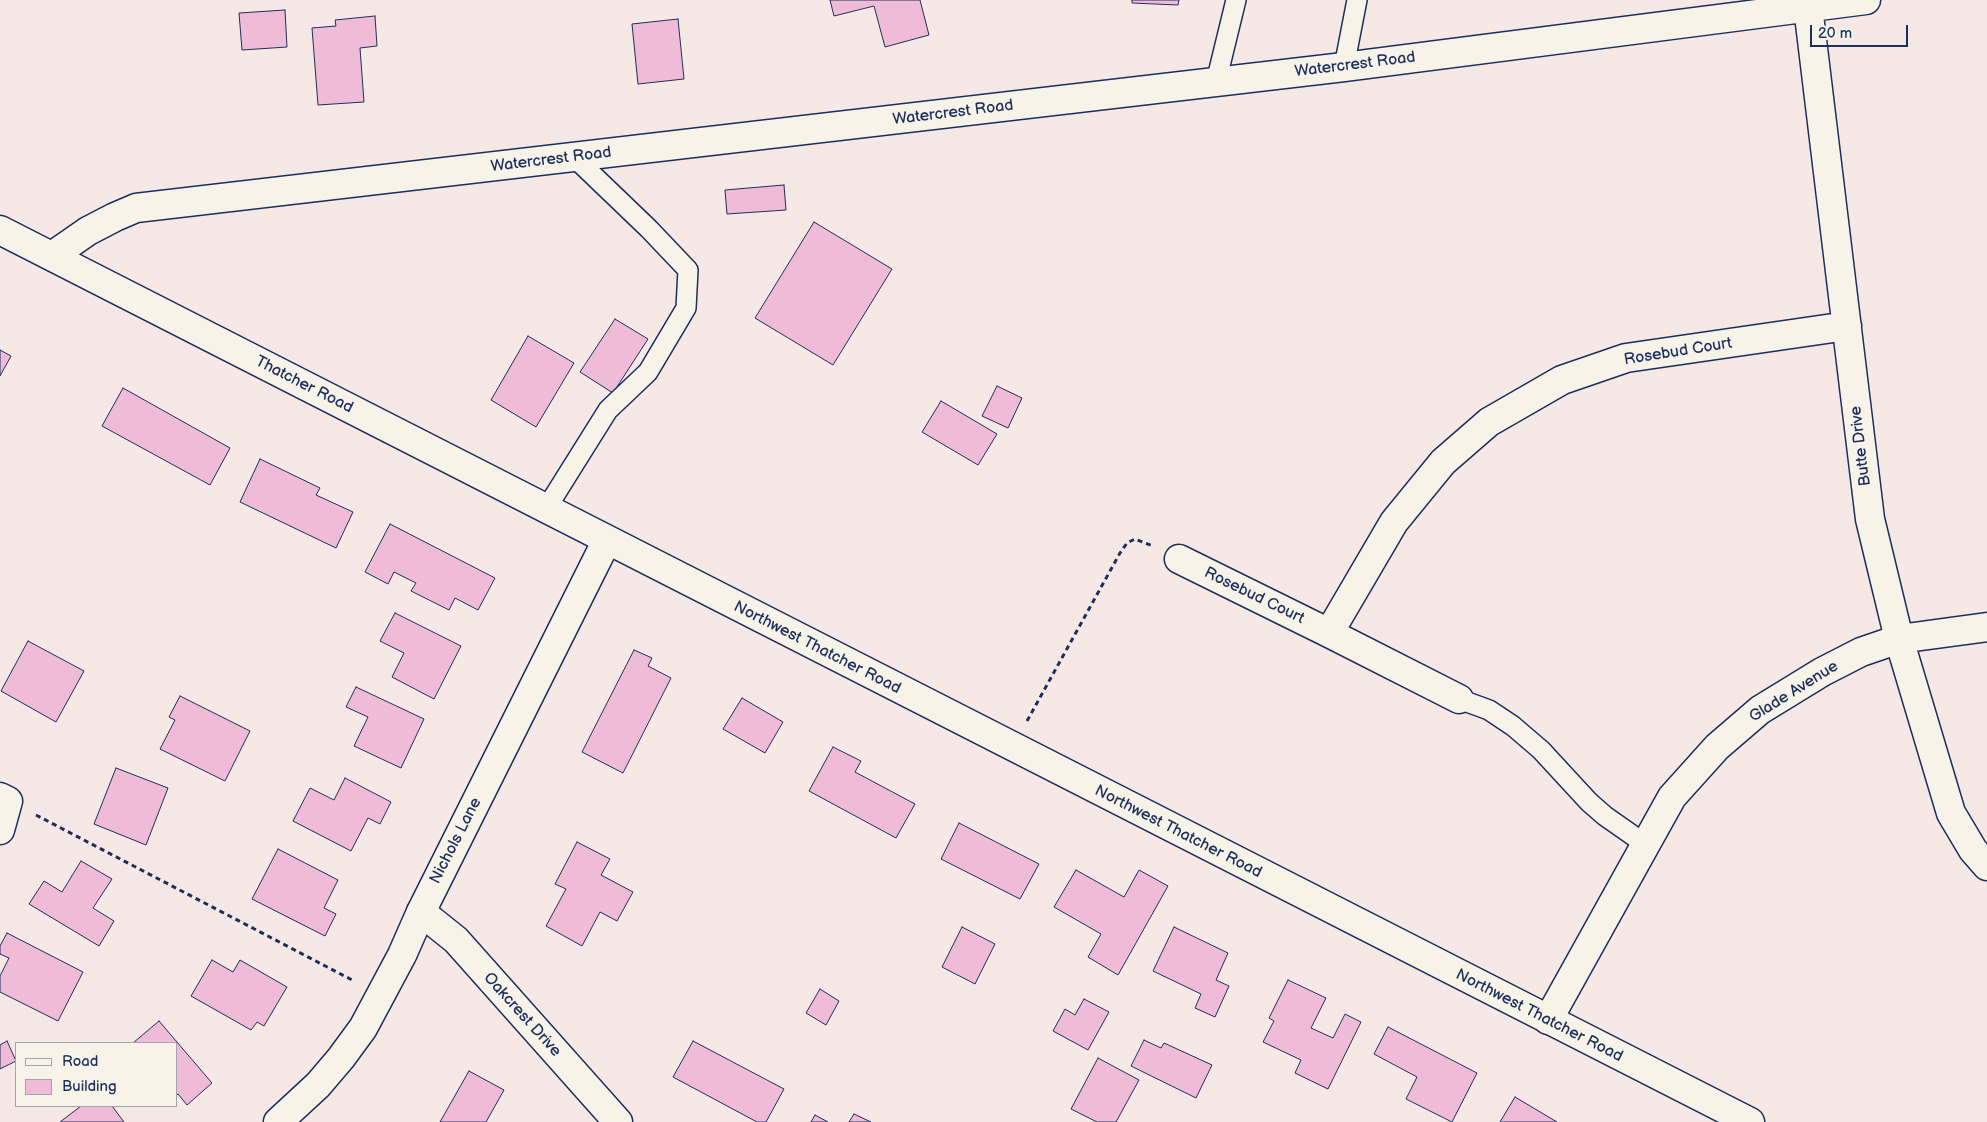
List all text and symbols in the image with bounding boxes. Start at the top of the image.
scale bar [1812,15,1910,47]
text: 20 m [1818,24,1852,43]
street label: Watercrest Road [1294,48,1416,82]
street label: Watercrest Road [892,96,1014,130]
street label: Watercrest Road [490,143,612,177]
street label: Rosebud Court [1623,334,1733,370]
street label: Thatcher Road [252,352,356,418]
street label: Butte Drive [1847,405,1875,487]
street label: Rosebud Court [1201,563,1307,629]
street label: Northwest Thatcher Road [730,597,904,699]
street label: Glade Avenue [1746,657,1842,727]
street label: Northwest Thatcher Road [1091,781,1265,883]
street label: Nichols Lane [426,795,486,887]
street label: Northwest Thatcher Road [1452,965,1626,1067]
street label: Oakcrest Drive [479,969,565,1061]
legend [15,1042,178,1107]
text: Road [62,1052,98,1071]
text: Building [62,1077,117,1096]

